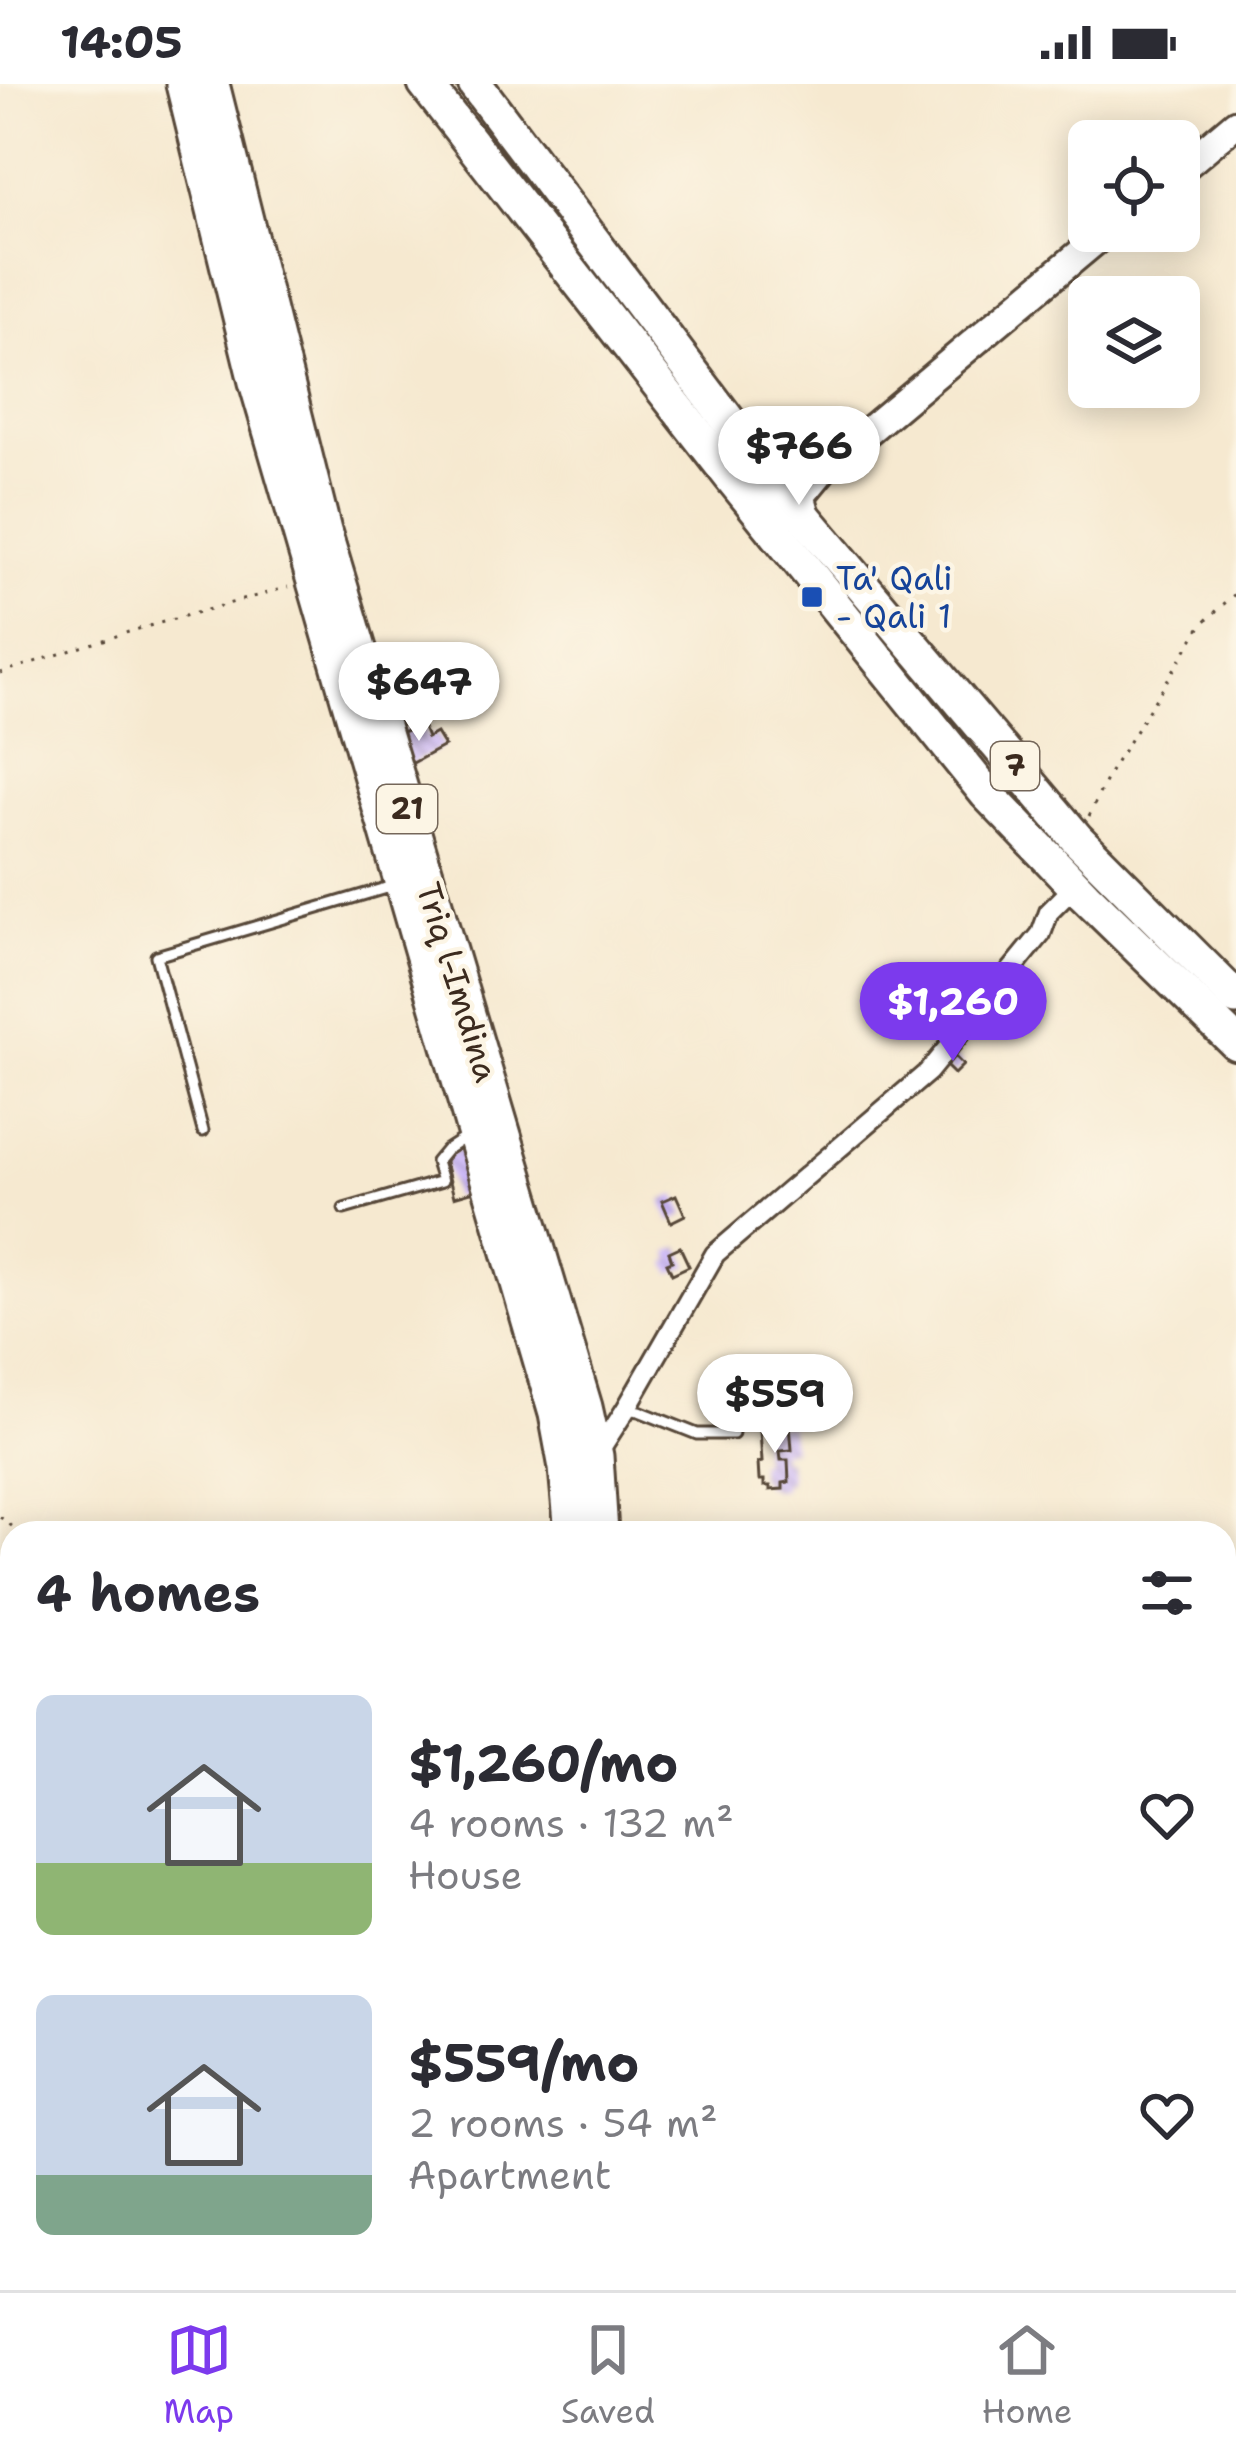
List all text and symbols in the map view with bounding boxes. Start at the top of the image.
text: 14:05 [60,12,183,72]
map controls [1068,120,1200,408]
button: locate [1068,120,1200,252]
button: layers [1068,276,1200,408]
pin: $766 [728,406,870,508]
text: $766 [745,419,853,471]
place label: Ta' Qali - Qali 1 [836,556,953,639]
marker: Ta' Qali - Qali 1 [799,584,825,610]
pin: $647 [348,642,490,744]
text: $647 [366,655,472,707]
road number: 7 [991,742,1039,790]
road number: 21 [377,785,437,833]
street label: Triq l-Imdina [406,877,509,1087]
pin: $1,260 [855,962,1051,1064]
text: $1,260 [887,975,1019,1027]
pin: $559 [704,1354,846,1456]
text: $559 [724,1367,826,1419]
text: 4 homes [36,1559,260,1627]
icon: filters [1134,1560,1200,1626]
text: $1,260/mo [408,1729,678,1797]
icon: home [132,1743,276,1887]
icon: heart [1134,1782,1200,1848]
text: 4 rooms · 132 m² [408,1797,734,1849]
text: House [408,1849,523,1901]
text: $559/mo [408,2029,639,2097]
icon: home [132,2043,276,2187]
icon: heart [1134,2082,1200,2148]
text: 2 rooms · 54 m² [408,2097,718,2149]
text: Apartment [408,2149,611,2201]
tab: Map [163,2317,234,2434]
tab: Saved [561,2317,655,2434]
tab: Home [982,2317,1072,2434]

